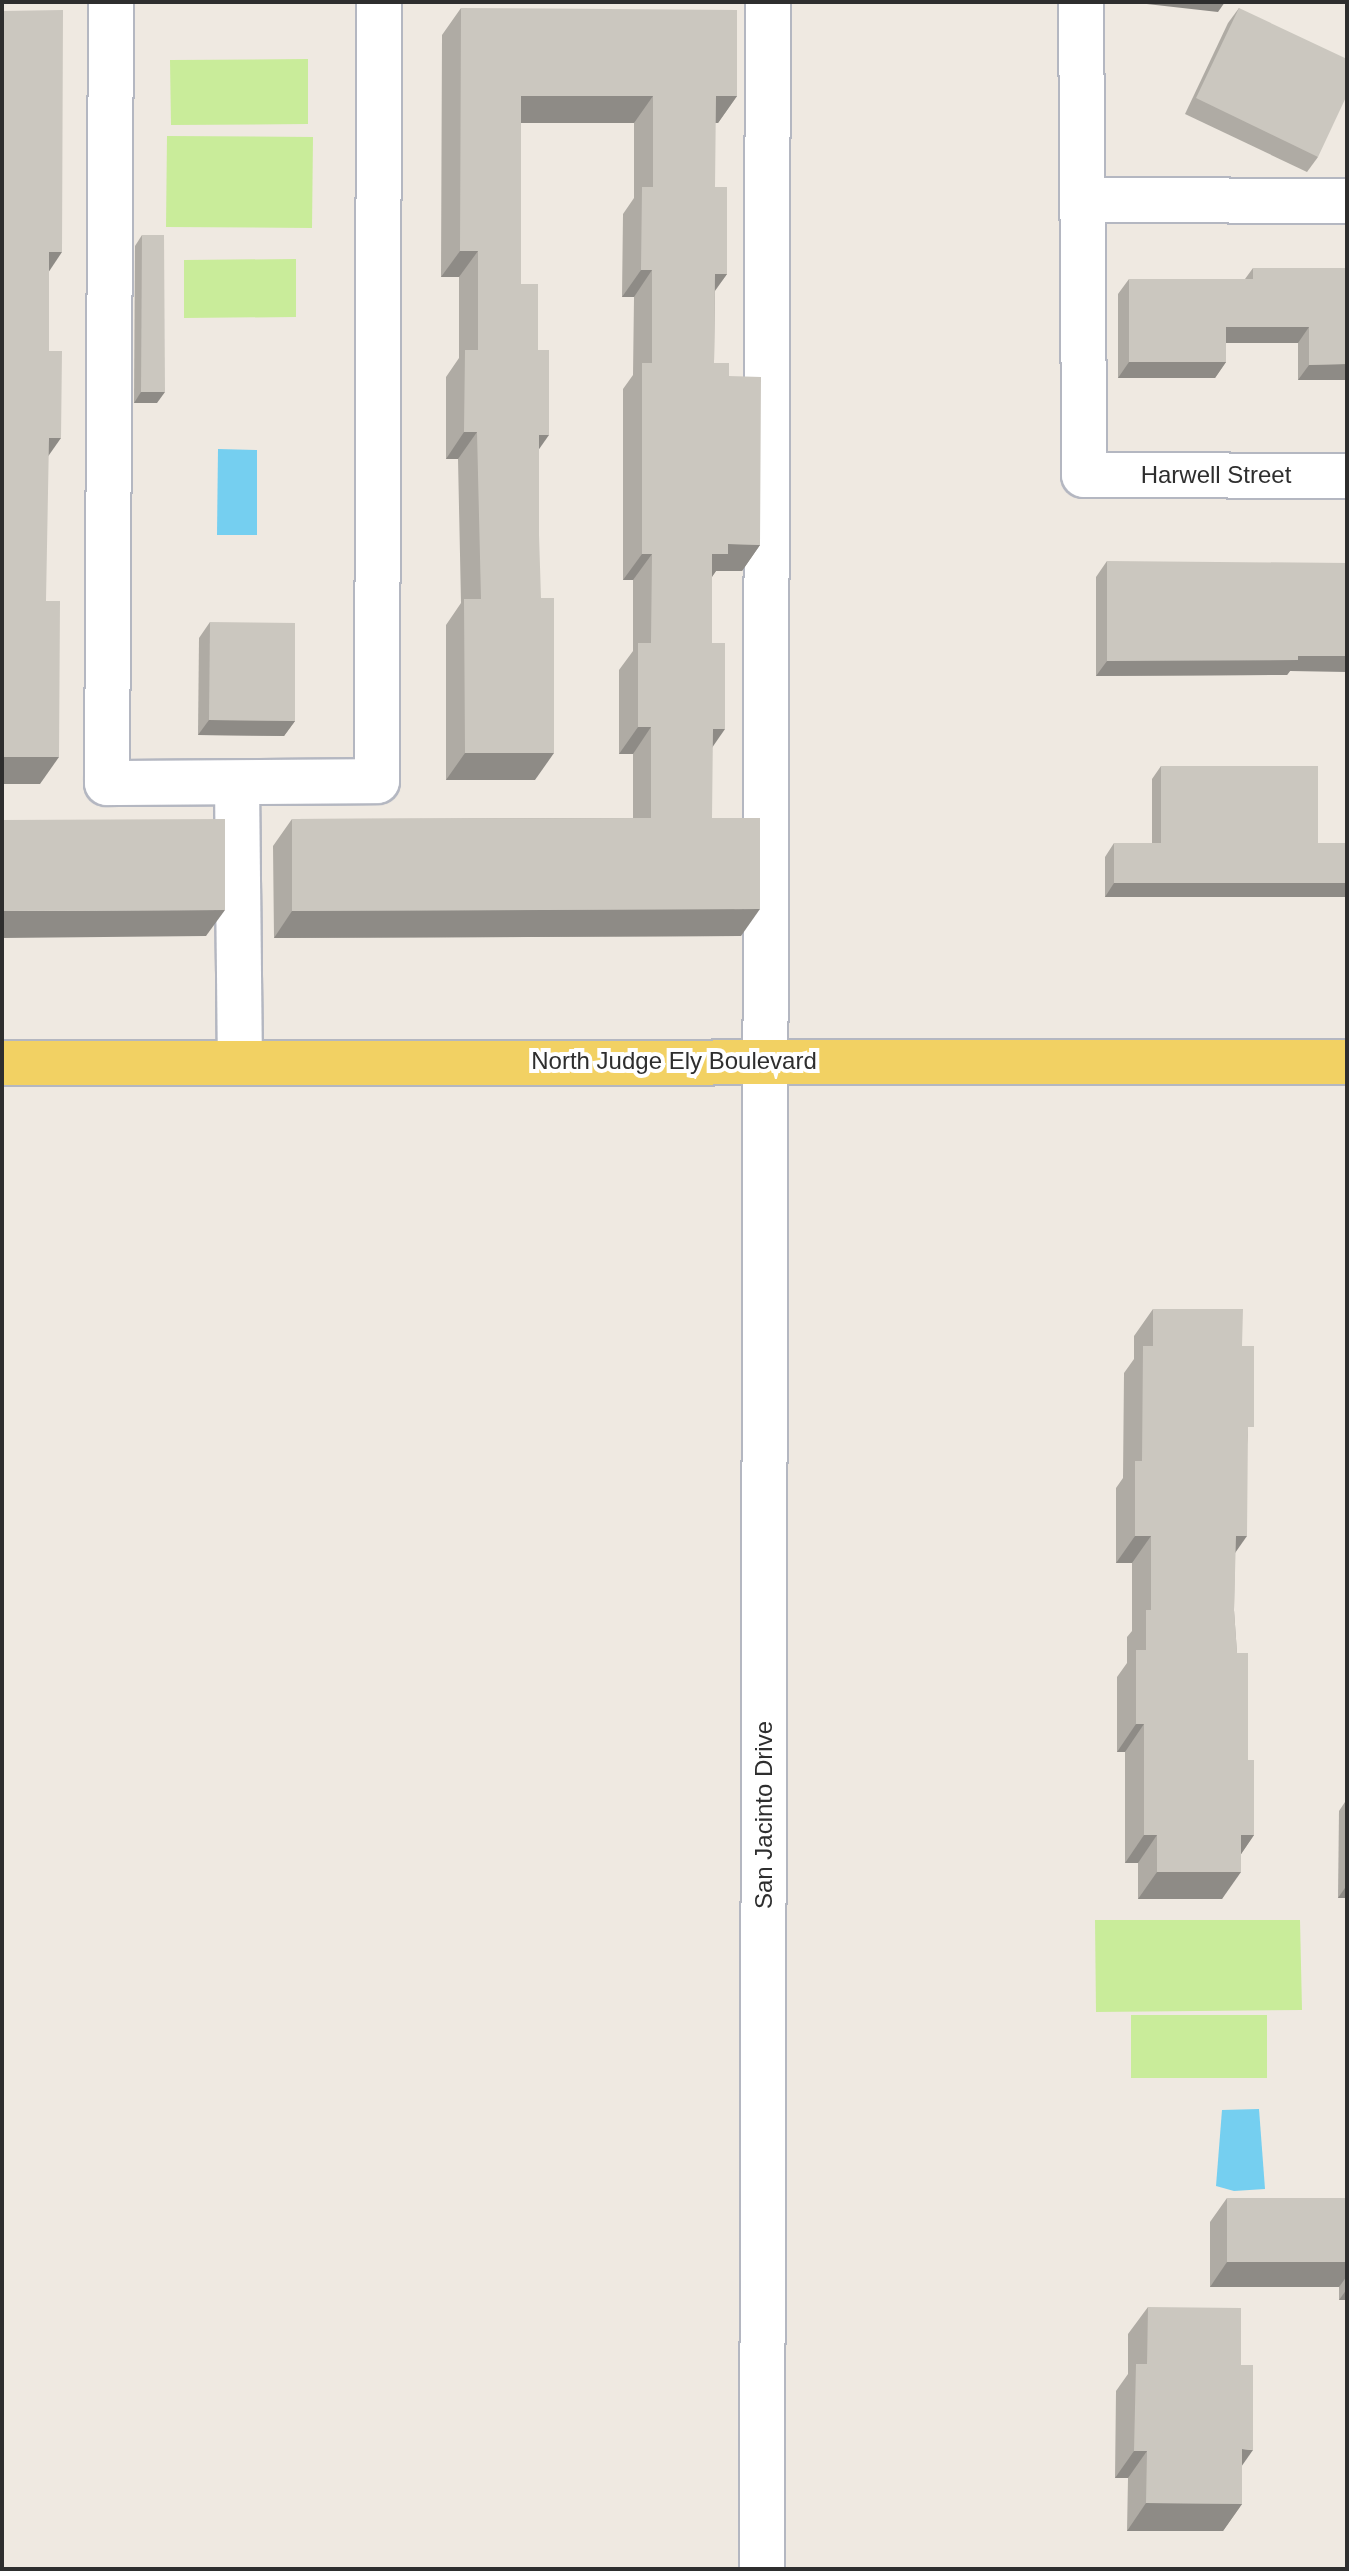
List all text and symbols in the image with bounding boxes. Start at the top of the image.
street label: Harwell Street [1141,461,1291,489]
street label: North Judge Ely Boulevard [531,1047,817,1075]
street label: San Jacinto Drive [750,1721,778,1909]

